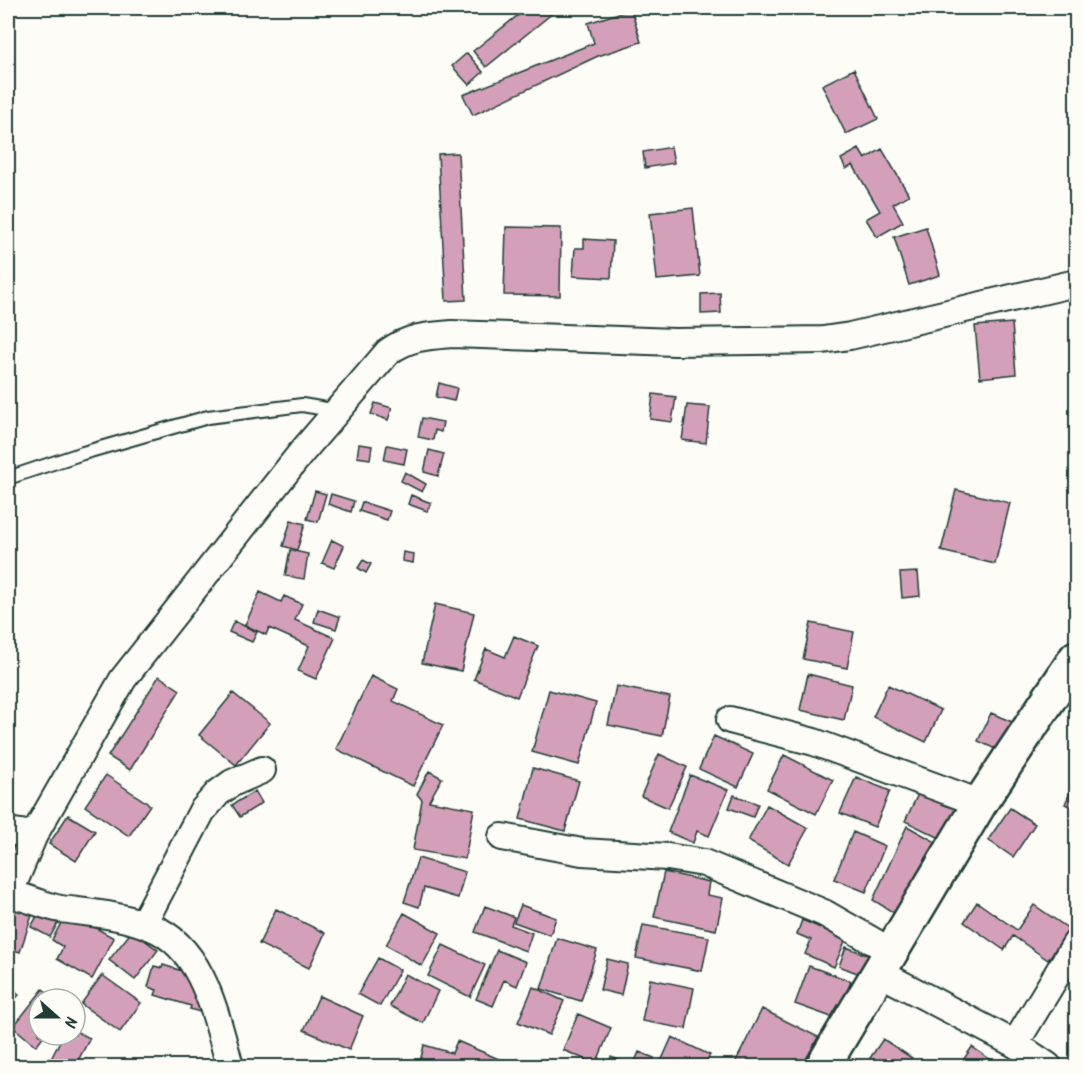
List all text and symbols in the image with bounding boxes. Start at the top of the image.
north arrow [27,987,87,1047]
text: N [56,1013,83,1031]

